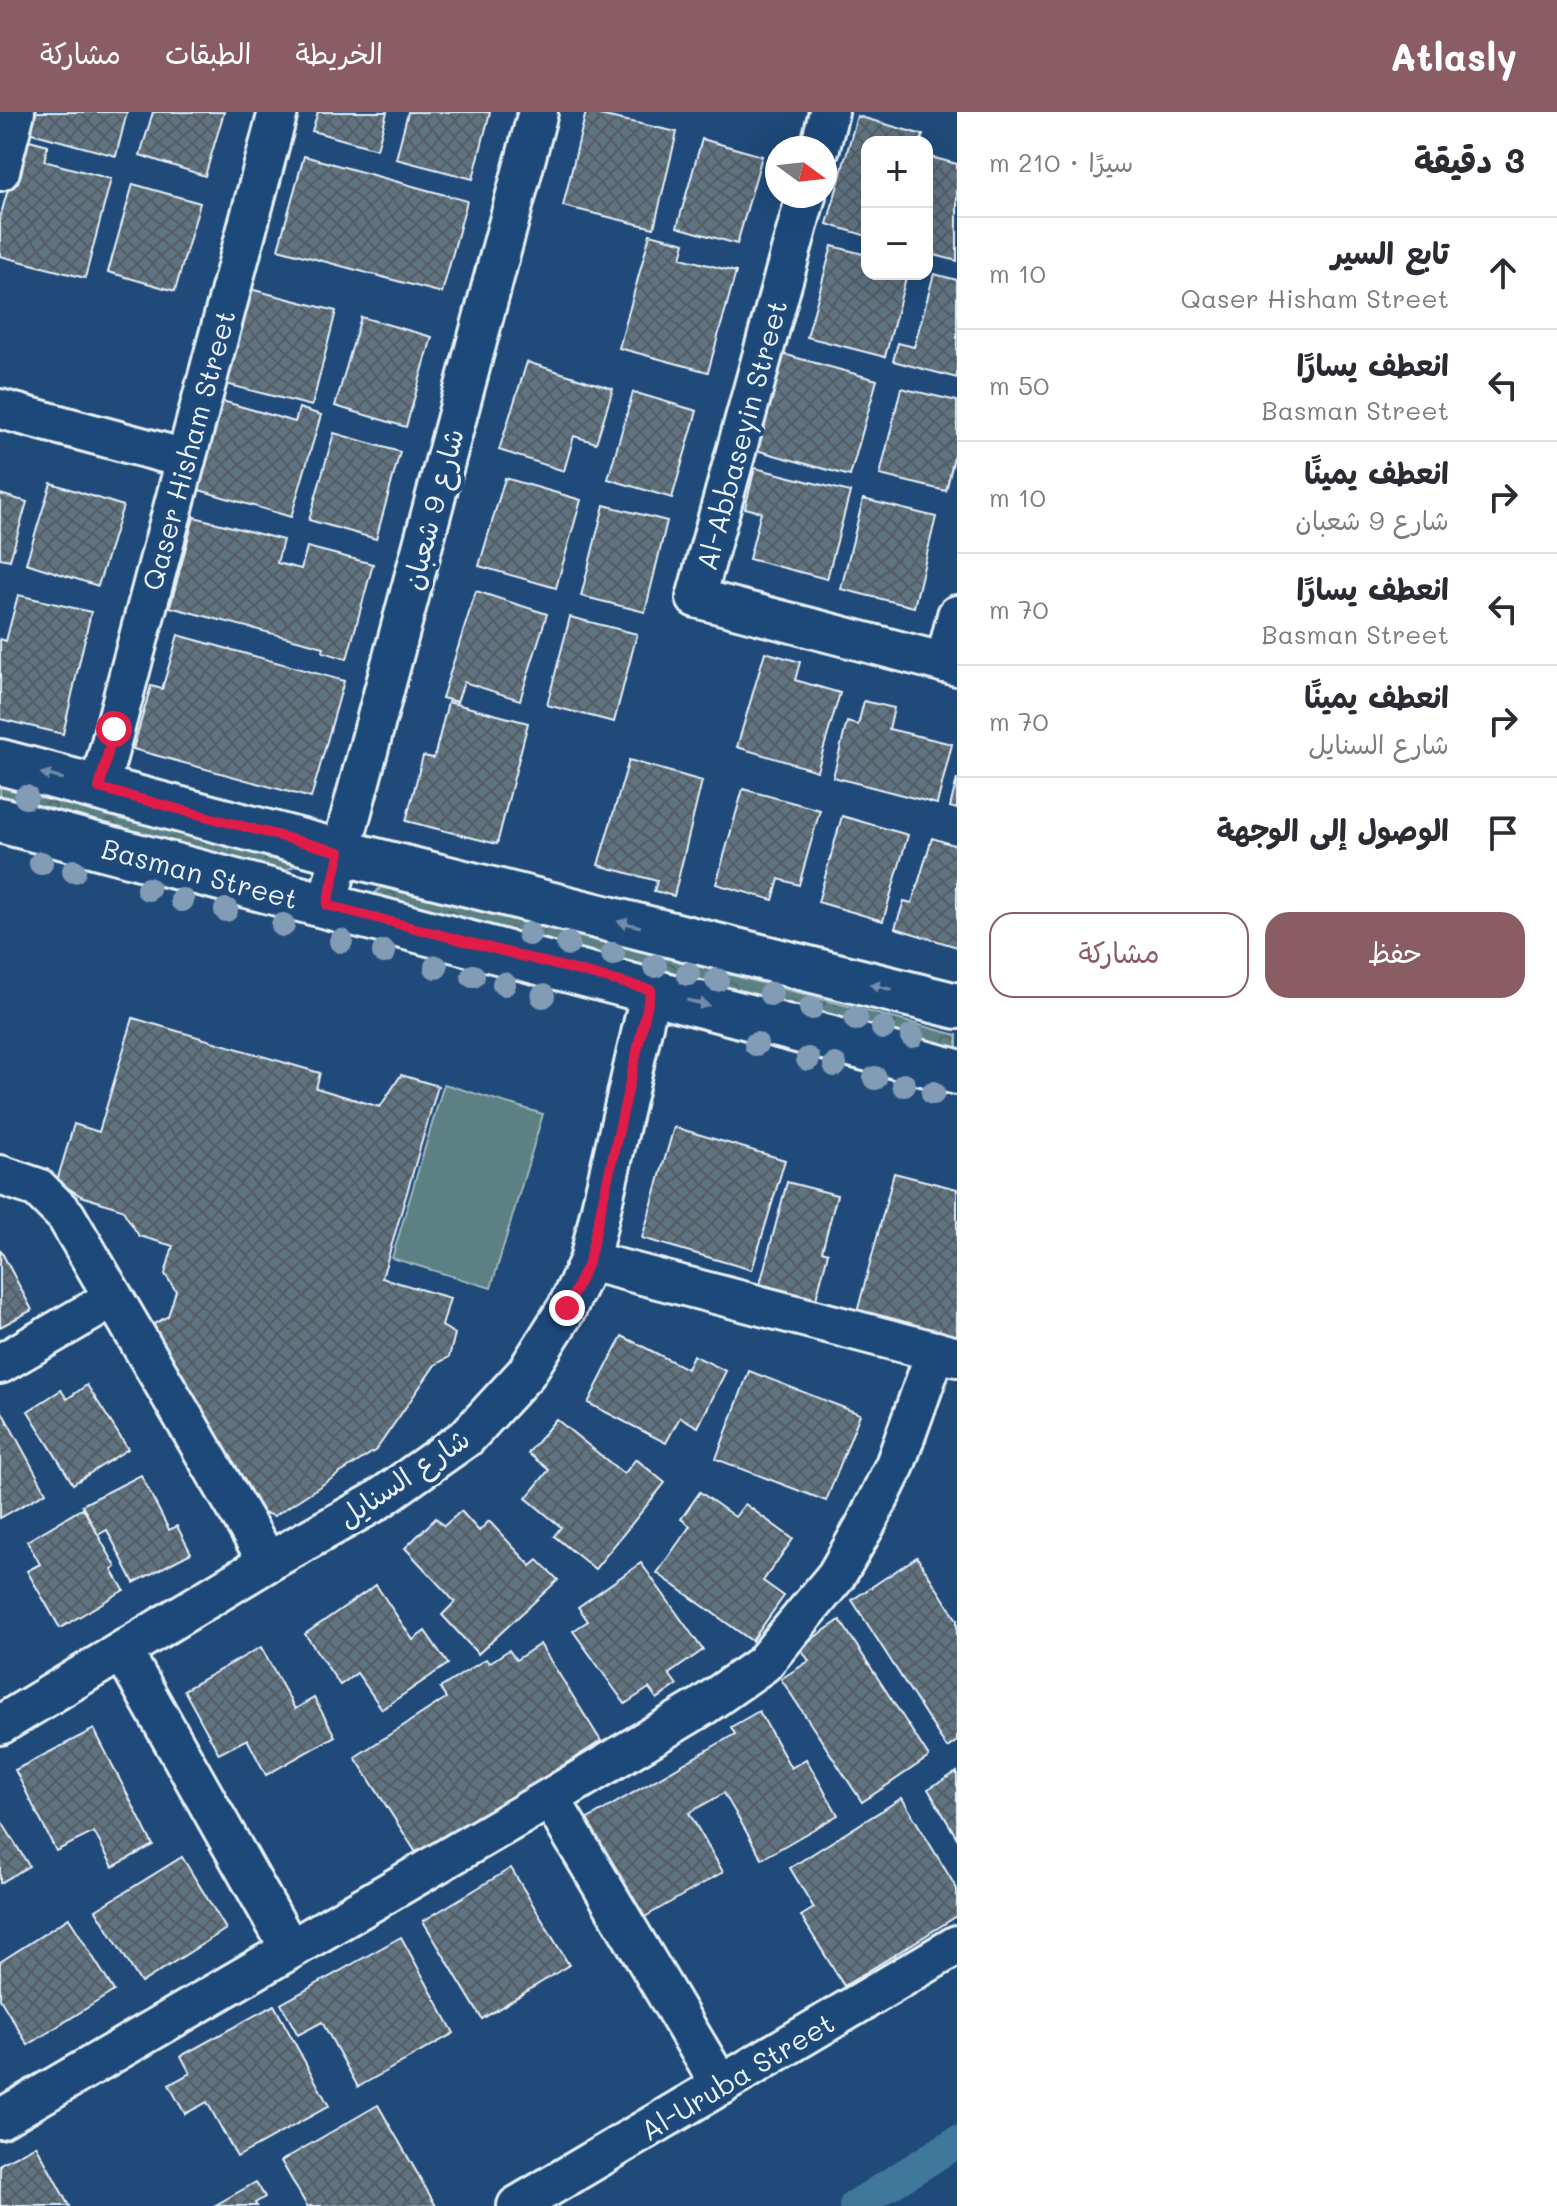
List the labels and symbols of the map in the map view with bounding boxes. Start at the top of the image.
north arrow [765,136,837,208]
street label: Al-Abbaseyin Street [688,296,794,574]
street label: Qaser Hisham Street [133,306,243,594]
street label: شارع 9 شعبان [393,424,474,594]
route start [96,711,132,747]
one-way arrow [39,769,64,781]
street label: Basman Street [98,829,302,917]
one-way arrow [616,918,641,930]
one-way arrow [869,980,894,993]
one-way arrow [686,998,711,1010]
route end [549,1290,585,1326]
street label: شارع السنايل [330,1420,478,1537]
street label: Al-Uruba Street [634,2004,840,2148]

